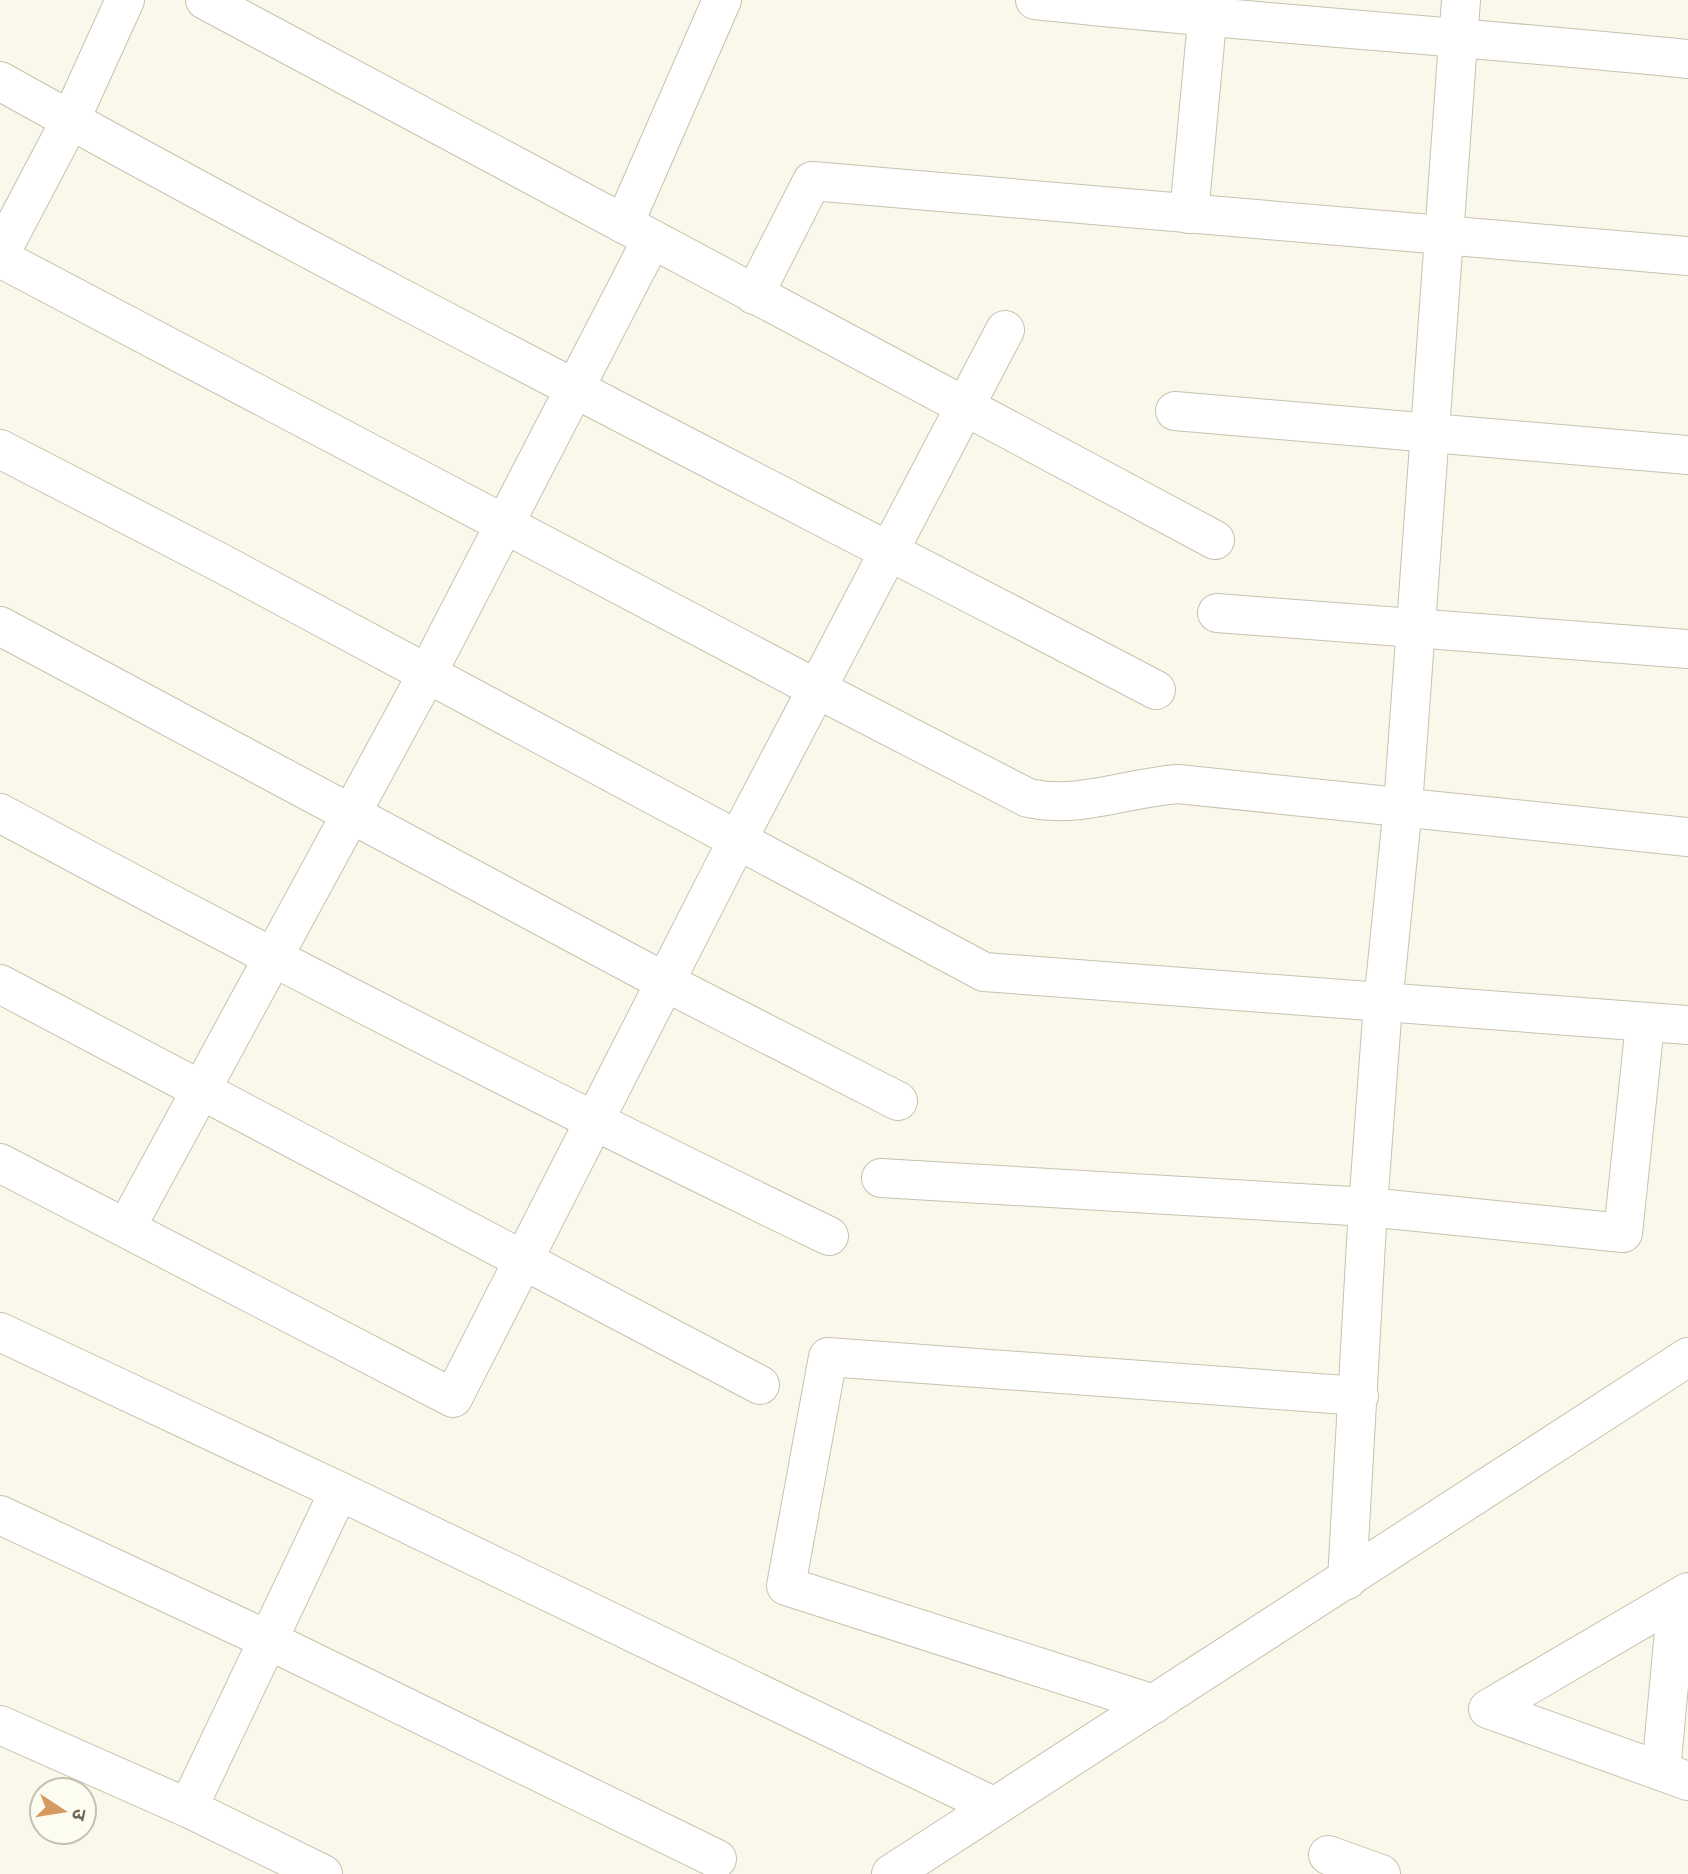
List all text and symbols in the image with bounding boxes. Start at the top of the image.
north arrow [28,1776,98,1846]
text: उ [66,1806,91,1823]

